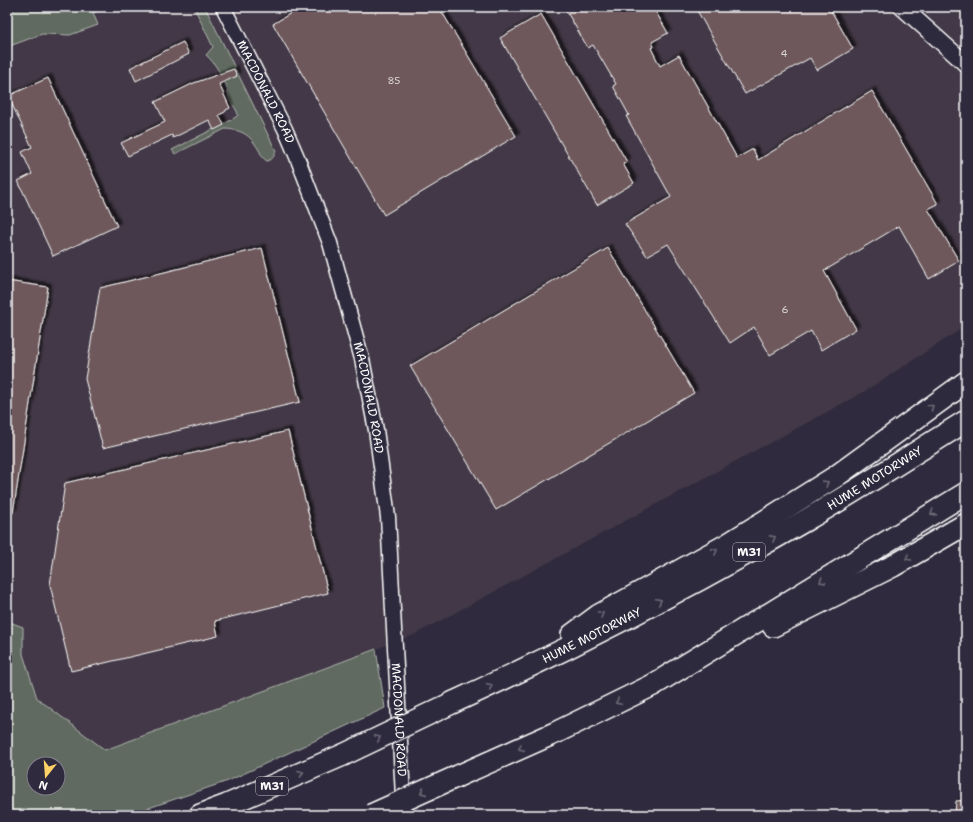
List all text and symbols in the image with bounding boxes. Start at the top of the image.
street label: MACDONALD ROAD [233,38,298,146]
house number: 4 [781,47,788,60]
house number: 85 [388,74,400,87]
house number: 6 [782,303,789,316]
street label: MACDONALD ROAD [350,340,387,455]
one-way arrow [927,405,934,412]
street label: HUME MOTORWAY [824,442,926,514]
one-way arrow [822,480,829,488]
one-way arrow [930,509,937,516]
one-way arrow [769,536,776,543]
road number: M31 [733,543,765,561]
one-way arrow [711,549,718,556]
one-way arrow [905,553,912,560]
one-way arrow [819,577,826,584]
one-way arrow [655,599,663,606]
street label: HUME MOTORWAY [539,603,645,667]
one-way arrow [597,611,604,618]
street label: MACDONALD ROAD [388,663,410,777]
one-way arrow [485,683,493,691]
one-way arrow [614,697,622,705]
one-way arrow [374,735,381,743]
one-way arrow [518,743,525,751]
north arrow [26,756,66,796]
one-way arrow [296,770,304,778]
text: N [37,777,50,794]
road number: M31 [256,777,288,795]
one-way arrow [419,787,427,795]

